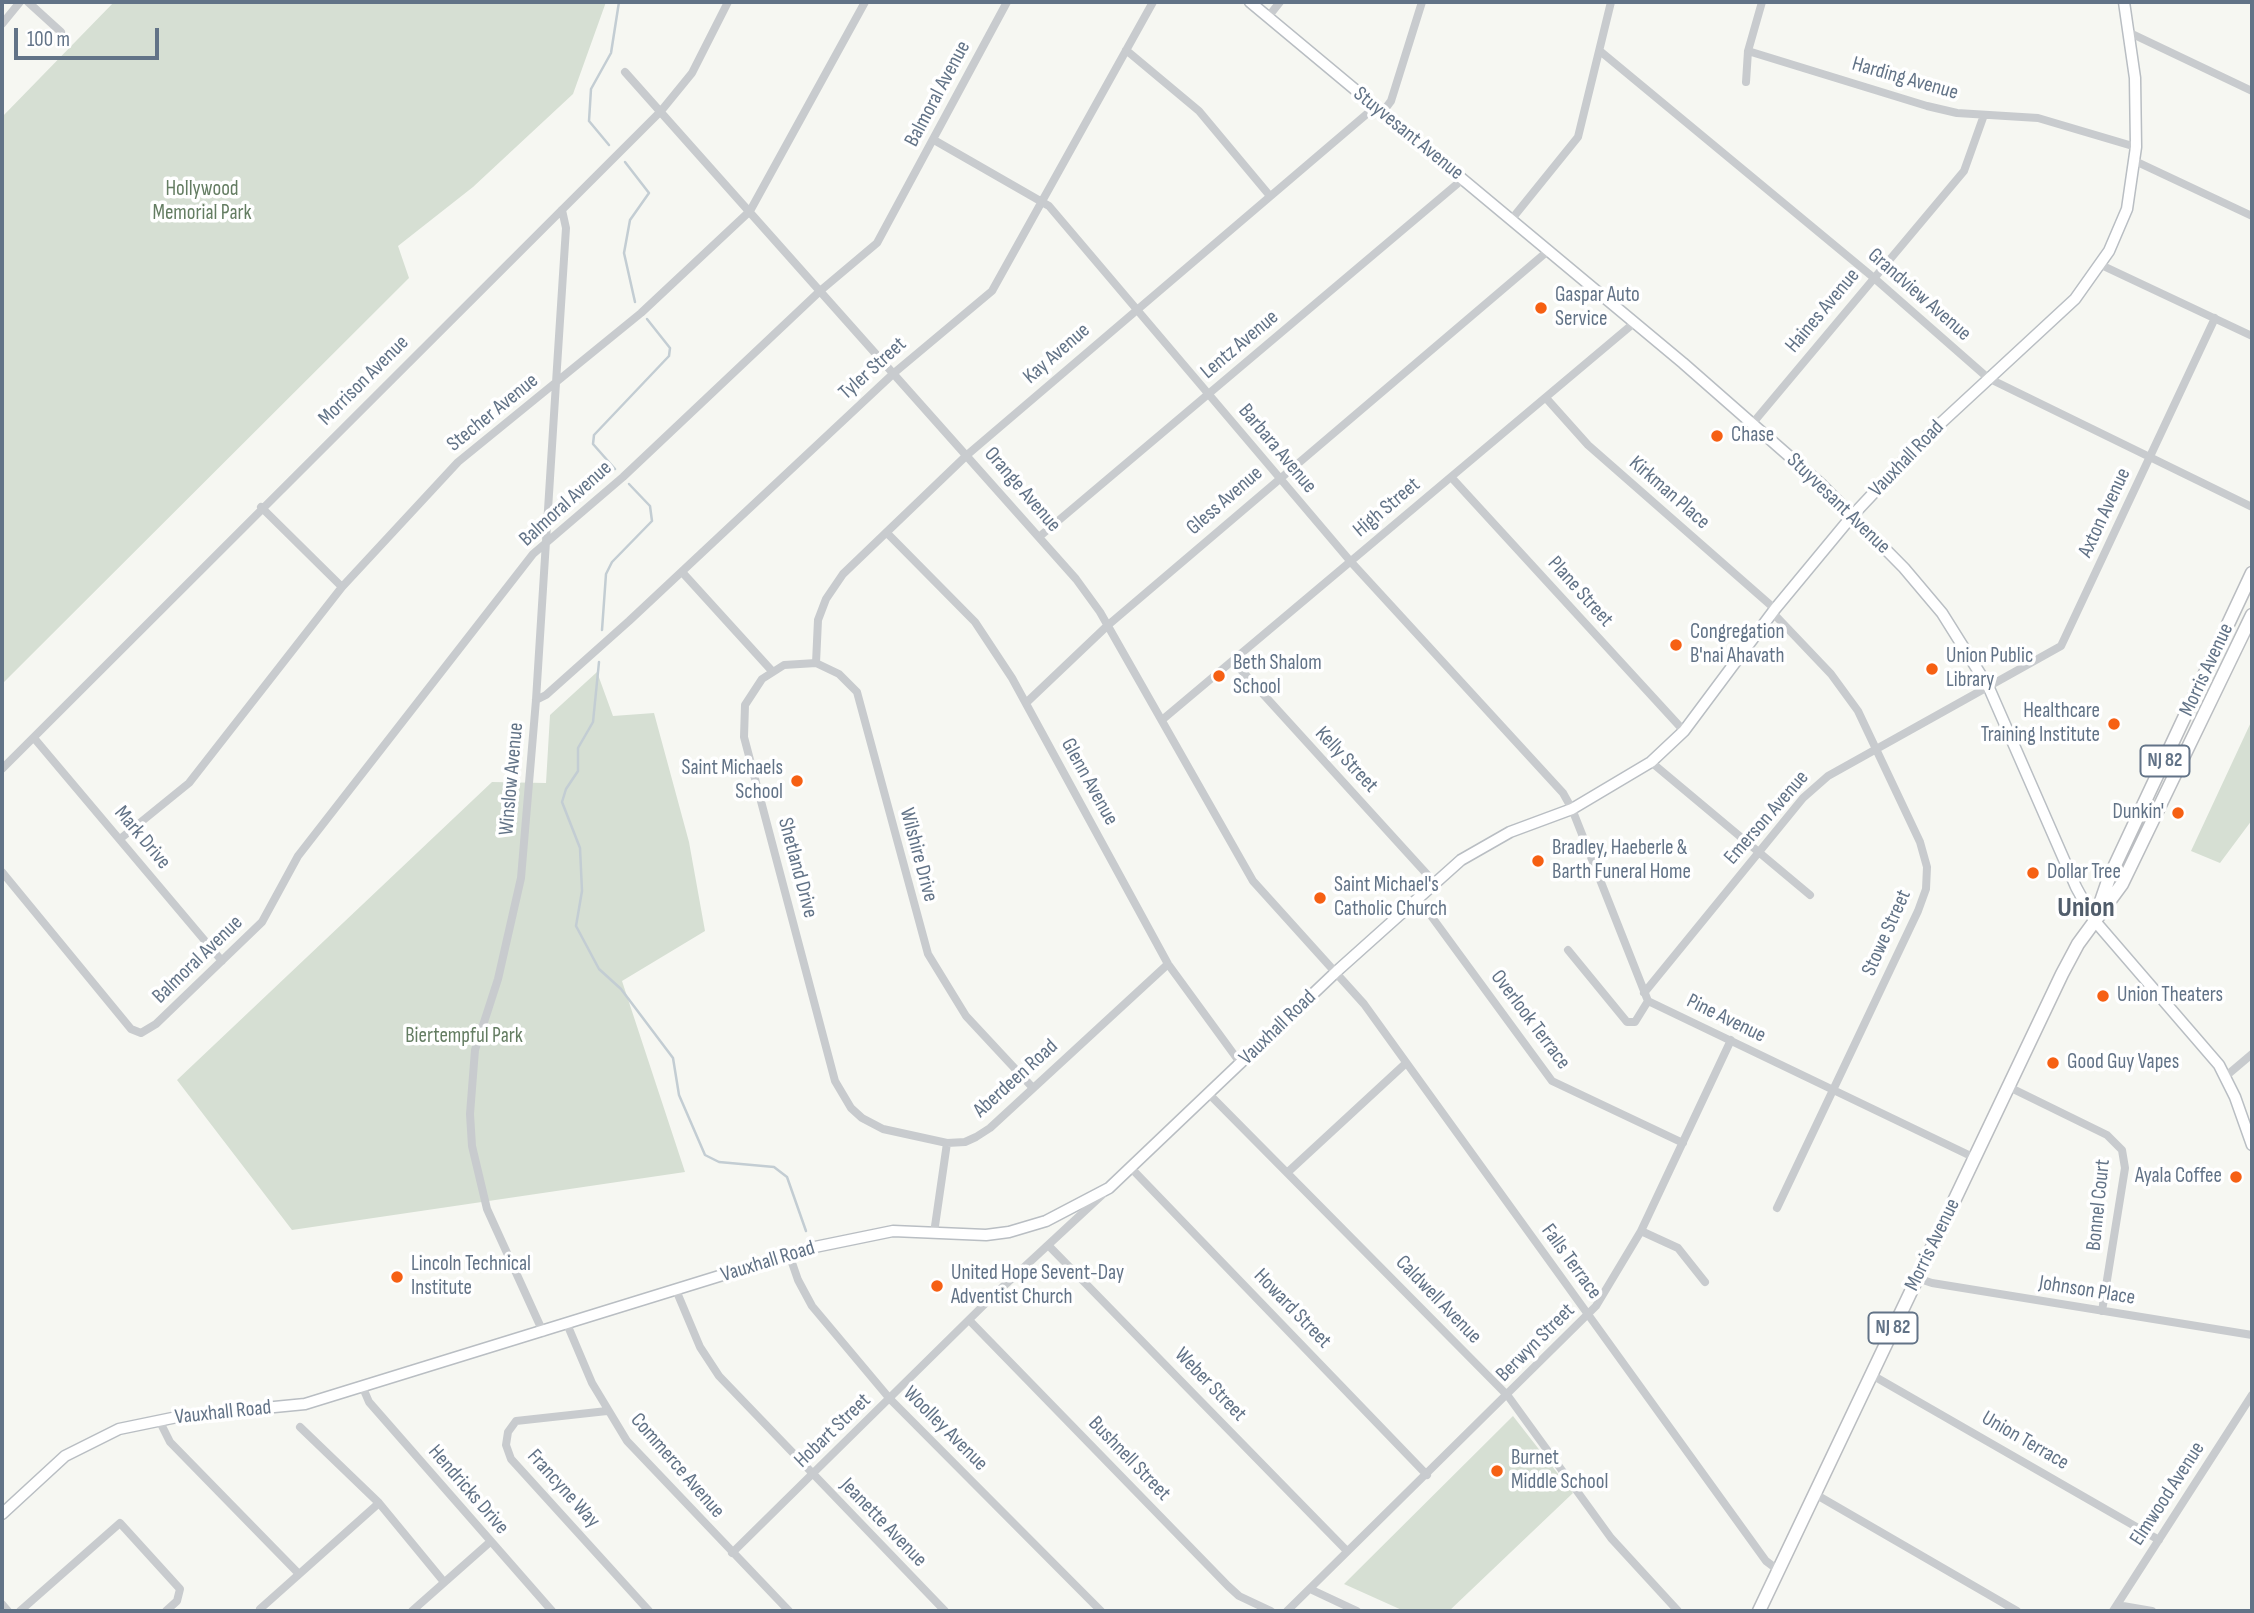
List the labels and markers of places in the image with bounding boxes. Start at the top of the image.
place label: Gaspar Auto Service [1555,283,1640,333]
marker: Gaspar Auto Service [1533,300,1549,316]
place label: Chase [1731,423,1774,449]
marker: Chase [1709,428,1725,444]
place label: Congregation B'nai Ahavath [1690,620,1784,670]
marker: Congregation B'nai Ahavath [1668,637,1684,653]
place label: Union Public Library [1946,644,2033,694]
place label: Beth Shalom School [1233,651,1322,701]
marker: Union Public Library [1924,661,1940,677]
marker: Beth Shalom School [1211,668,1227,684]
place label: Healthcare Training Institute [1981,699,2100,749]
marker: Healthcare Training Institute [2106,716,2122,732]
place label: Saint Michaels School [681,756,783,806]
marker: Saint Michaels School [789,773,805,789]
place label: Dunkin' [2112,800,2164,826]
marker: Dunkin' [2170,805,2186,821]
place label: Bradley, Haeberle & Barth Funeral Home [1552,836,1691,886]
marker: Bradley, Haeberle & Barth Funeral Home [1530,853,1546,869]
place label: Dollar Tree [2047,860,2121,886]
marker: Dollar Tree [2025,865,2041,881]
place label: Saint Michael's Catholic Church [1334,873,1447,923]
marker: Saint Michael's Catholic Church [1312,890,1328,906]
place label: Union Theaters [2117,983,2223,1009]
marker: Union Theaters [2095,988,2111,1004]
place label: Good Guy Vapes [2067,1050,2179,1076]
marker: Good Guy Vapes [2045,1055,2061,1071]
place label: Ayala Coffee [2135,1164,2222,1190]
marker: Ayala Coffee [2228,1169,2244,1185]
place label: Lincoln Technical Institute [411,1252,531,1302]
place label: United Hope Sevent-Day Adventist Church [951,1261,1124,1311]
marker: Lincoln Technical Institute [389,1269,405,1285]
marker: United Hope Sevent-Day Adventist Church [929,1278,945,1294]
place label: Burnet Middle School [1511,1446,1608,1496]
marker: Burnet Middle School [1489,1463,1505,1479]

